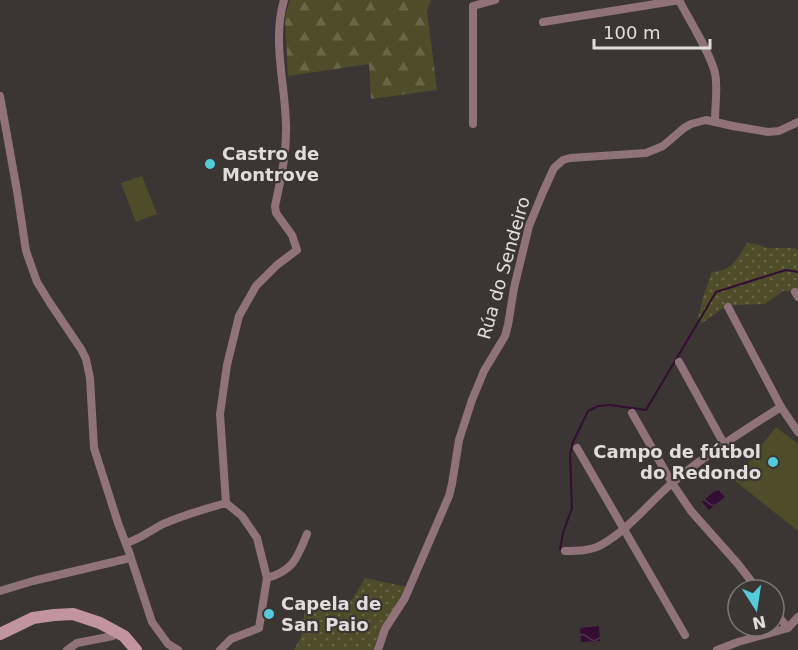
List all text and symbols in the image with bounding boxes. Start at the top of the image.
scale bar [594,12,710,50]
text: 100 m [603,22,661,43]
place label: Castro de Montrove [222,143,319,185]
marker: Castro de Montrove [203,157,217,171]
street label: Rúa do Sendeiro [473,194,534,342]
place label: Campo de fútbol do Redondo [593,441,761,483]
marker: Campo de fútbol do Redondo [766,455,780,469]
north arrow [726,578,786,638]
place label: Capela de San Paio [281,593,381,635]
marker: Capela de San Paio [262,607,276,621]
text: N [750,611,768,633]

